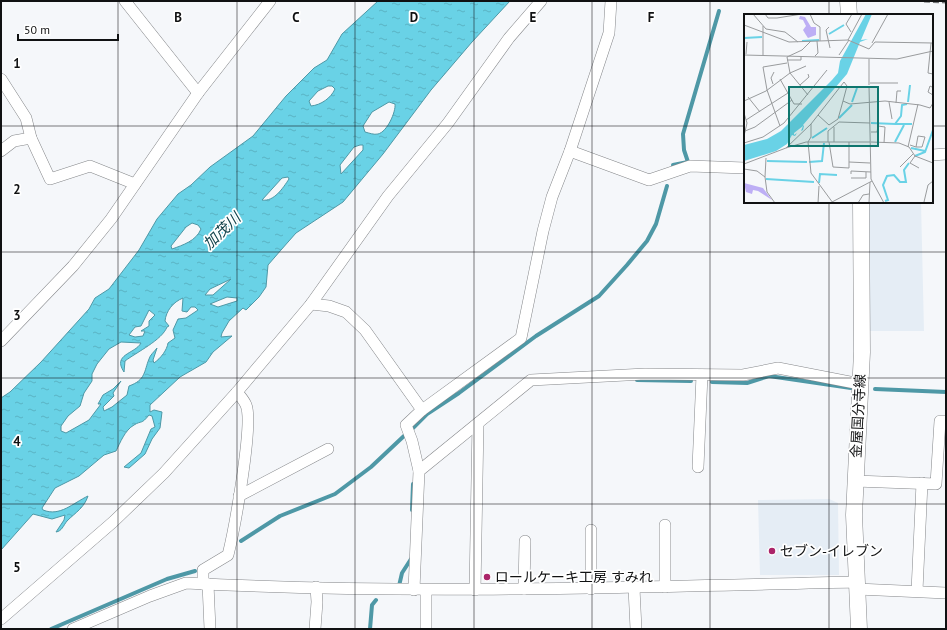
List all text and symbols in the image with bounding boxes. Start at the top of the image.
text: B [174,9,182,26]
text: C [292,9,300,26]
text: D [410,9,418,26]
text: E [530,9,537,26]
text: F [648,9,655,26]
inset map [744,14,933,203]
scale bar [18,16,118,42]
text: 50 m [24,22,50,37]
text: 1 [13,55,21,72]
text: 2 [13,181,21,198]
water label: 加茂川 [199,207,246,253]
text: 3 [13,307,21,324]
street label: 金屋国分寺線 [847,374,869,458]
text: 4 [13,433,21,450]
place label: セブン-イレブン [780,542,883,560]
marker: セブン-イレブン [767,546,777,556]
text: 5 [13,559,21,576]
place label: ロールケーキ工房 すみれ [495,568,653,586]
marker: ロールケーキ工房 すみれ [482,572,492,582]

